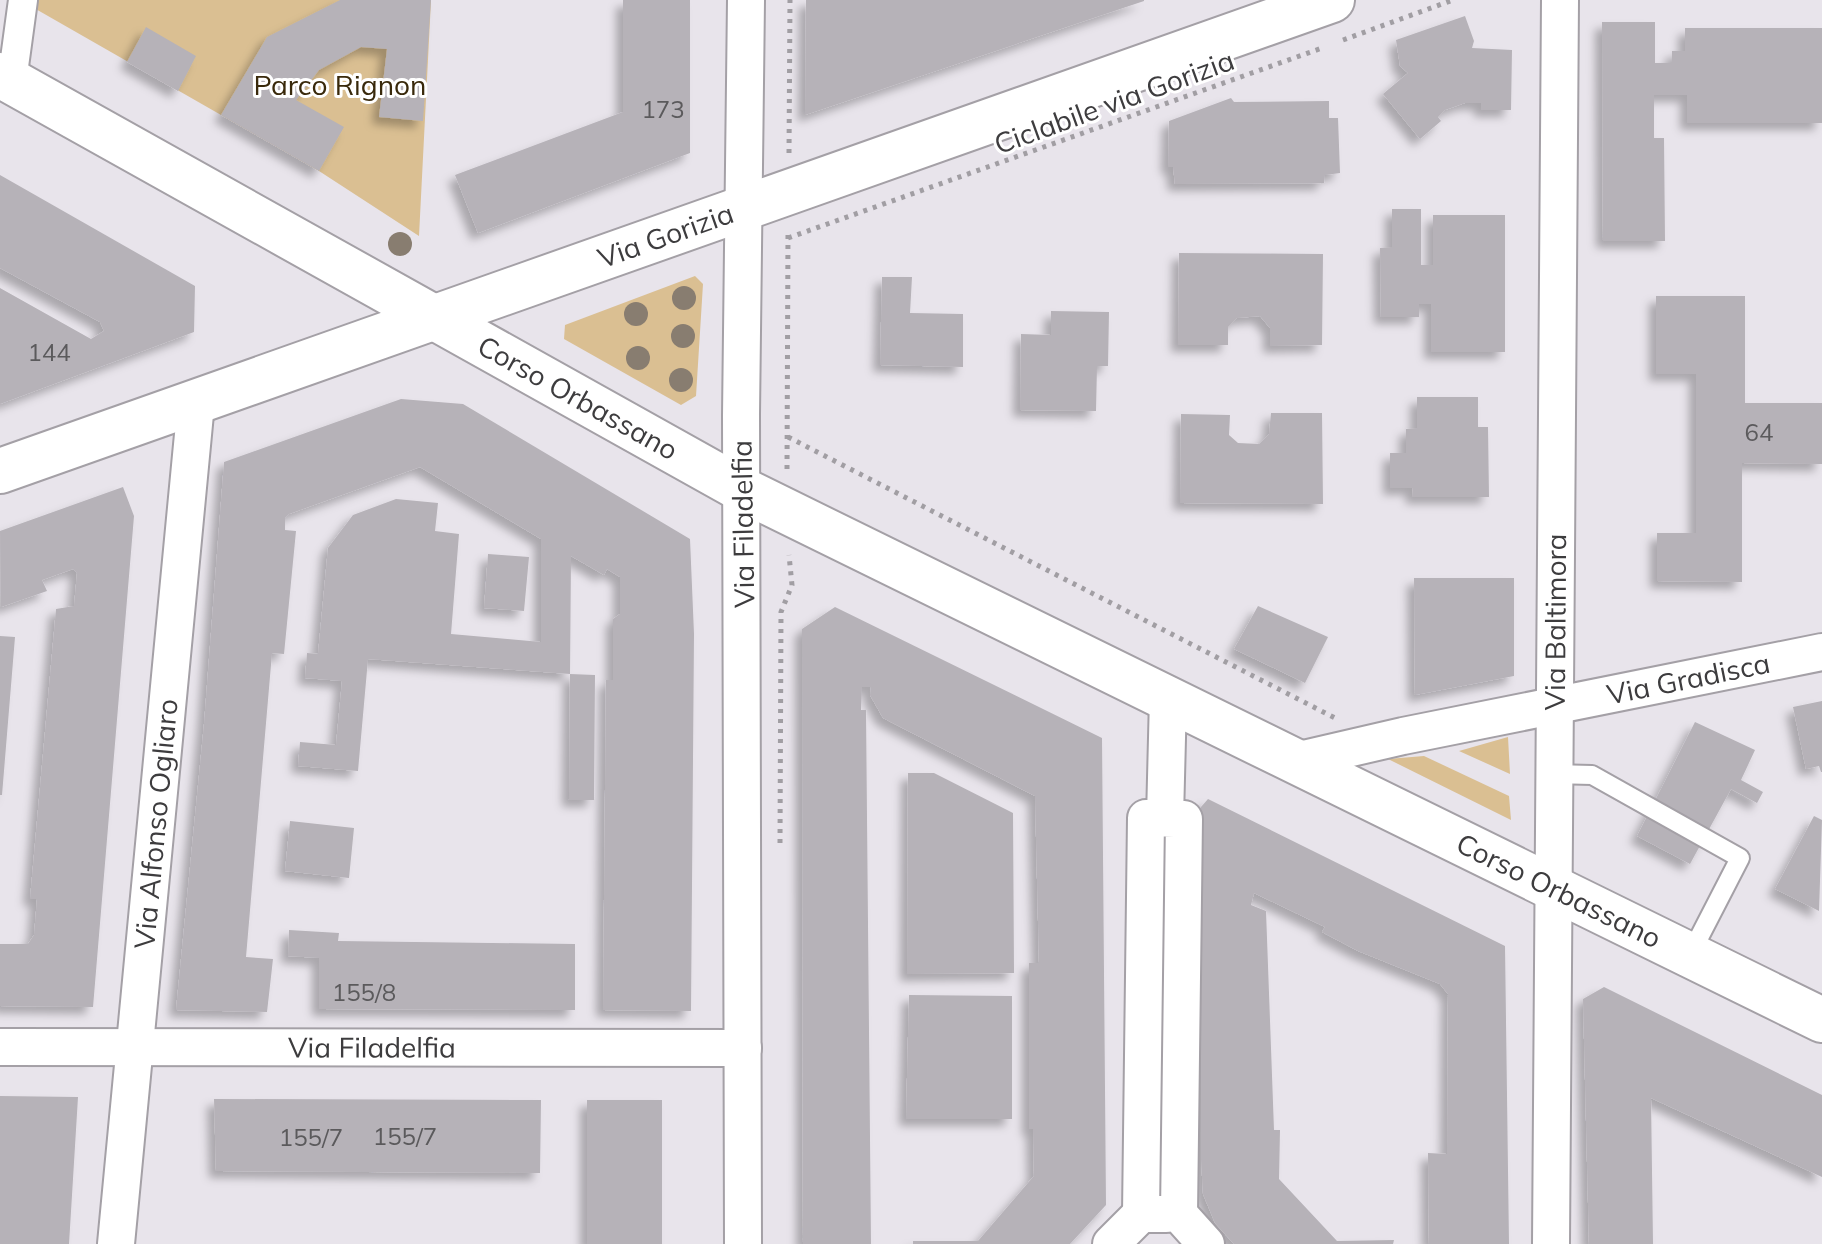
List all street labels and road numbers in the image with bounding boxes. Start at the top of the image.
street label: Ciclabile via Gorizia [989,42,1239,161]
street label: Via Gorizia [593,195,738,275]
street label: Corso Orbassano [472,328,684,467]
street label: Via Filadelfia [724,440,761,608]
street label: Via Baltimora [1537,533,1573,711]
street label: Via Gradisca [1604,645,1773,712]
street label: Via Alfonso Ogliaro [126,697,185,950]
street label: Corso Orbassano [1451,825,1667,955]
street label: Via Filadelfia [288,1029,456,1065]

